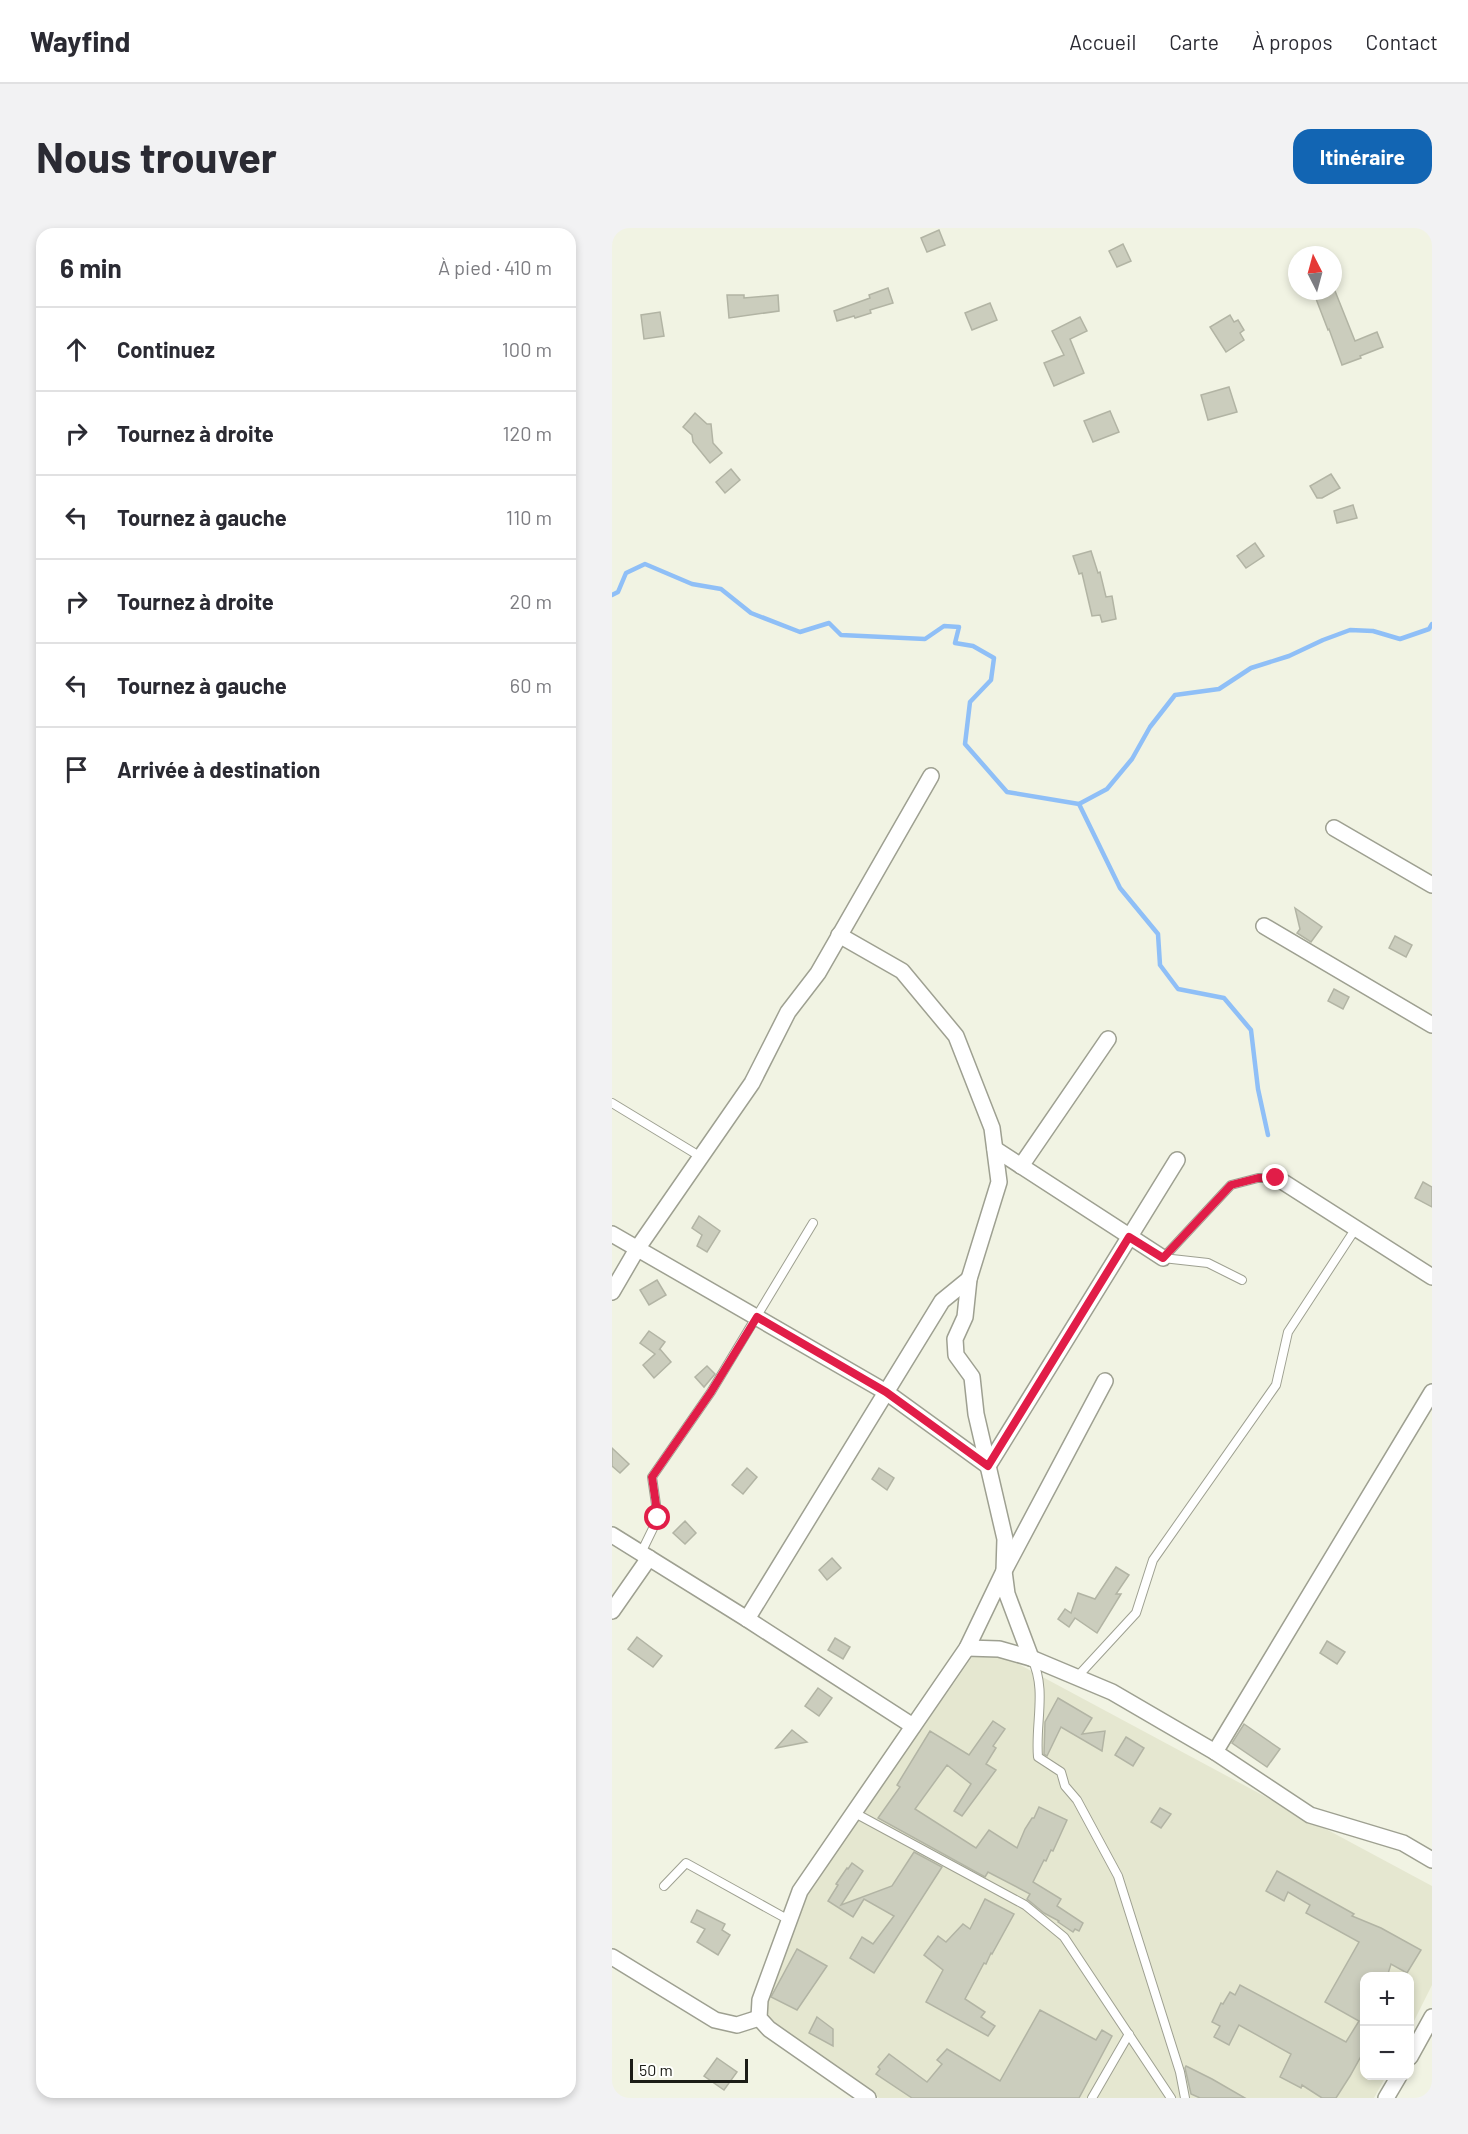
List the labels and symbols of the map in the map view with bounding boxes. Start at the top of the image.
north arrow [1288,246,1342,300]
route end [1262,1164,1288,1190]
route start [644,1504,670,1530]
scale bar [630,2056,748,2084]

